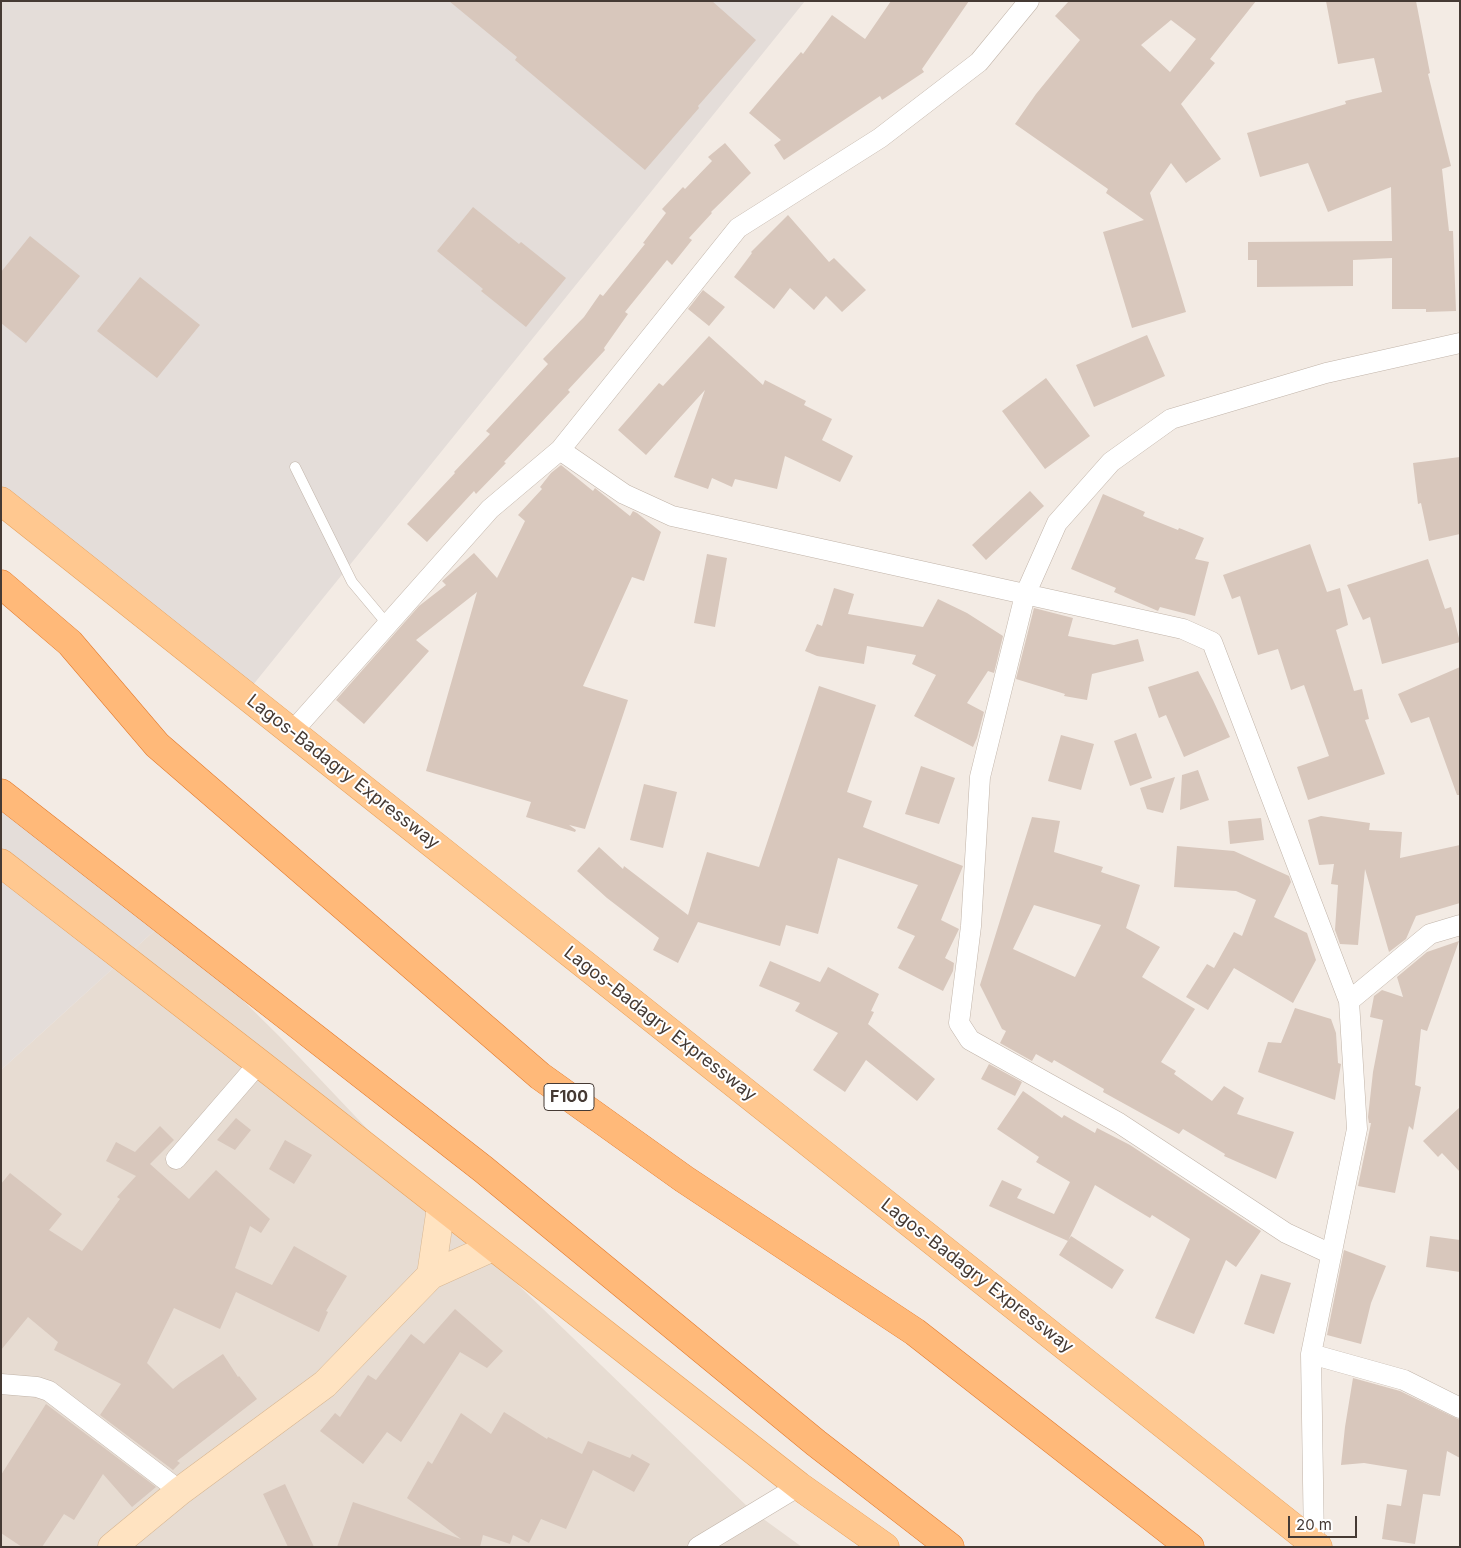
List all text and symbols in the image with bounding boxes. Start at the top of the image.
street label: Lagos-Badagry Expressway [242,690,444,854]
street label: Lagos-Badagry Expressway [559,942,761,1106]
road number: F100 [544,1084,594,1110]
street label: Lagos-Badagry Expressway [876,1194,1078,1358]
scale bar [1291,1506,1360,1538]
text: 20 m [1296,1515,1332,1534]

